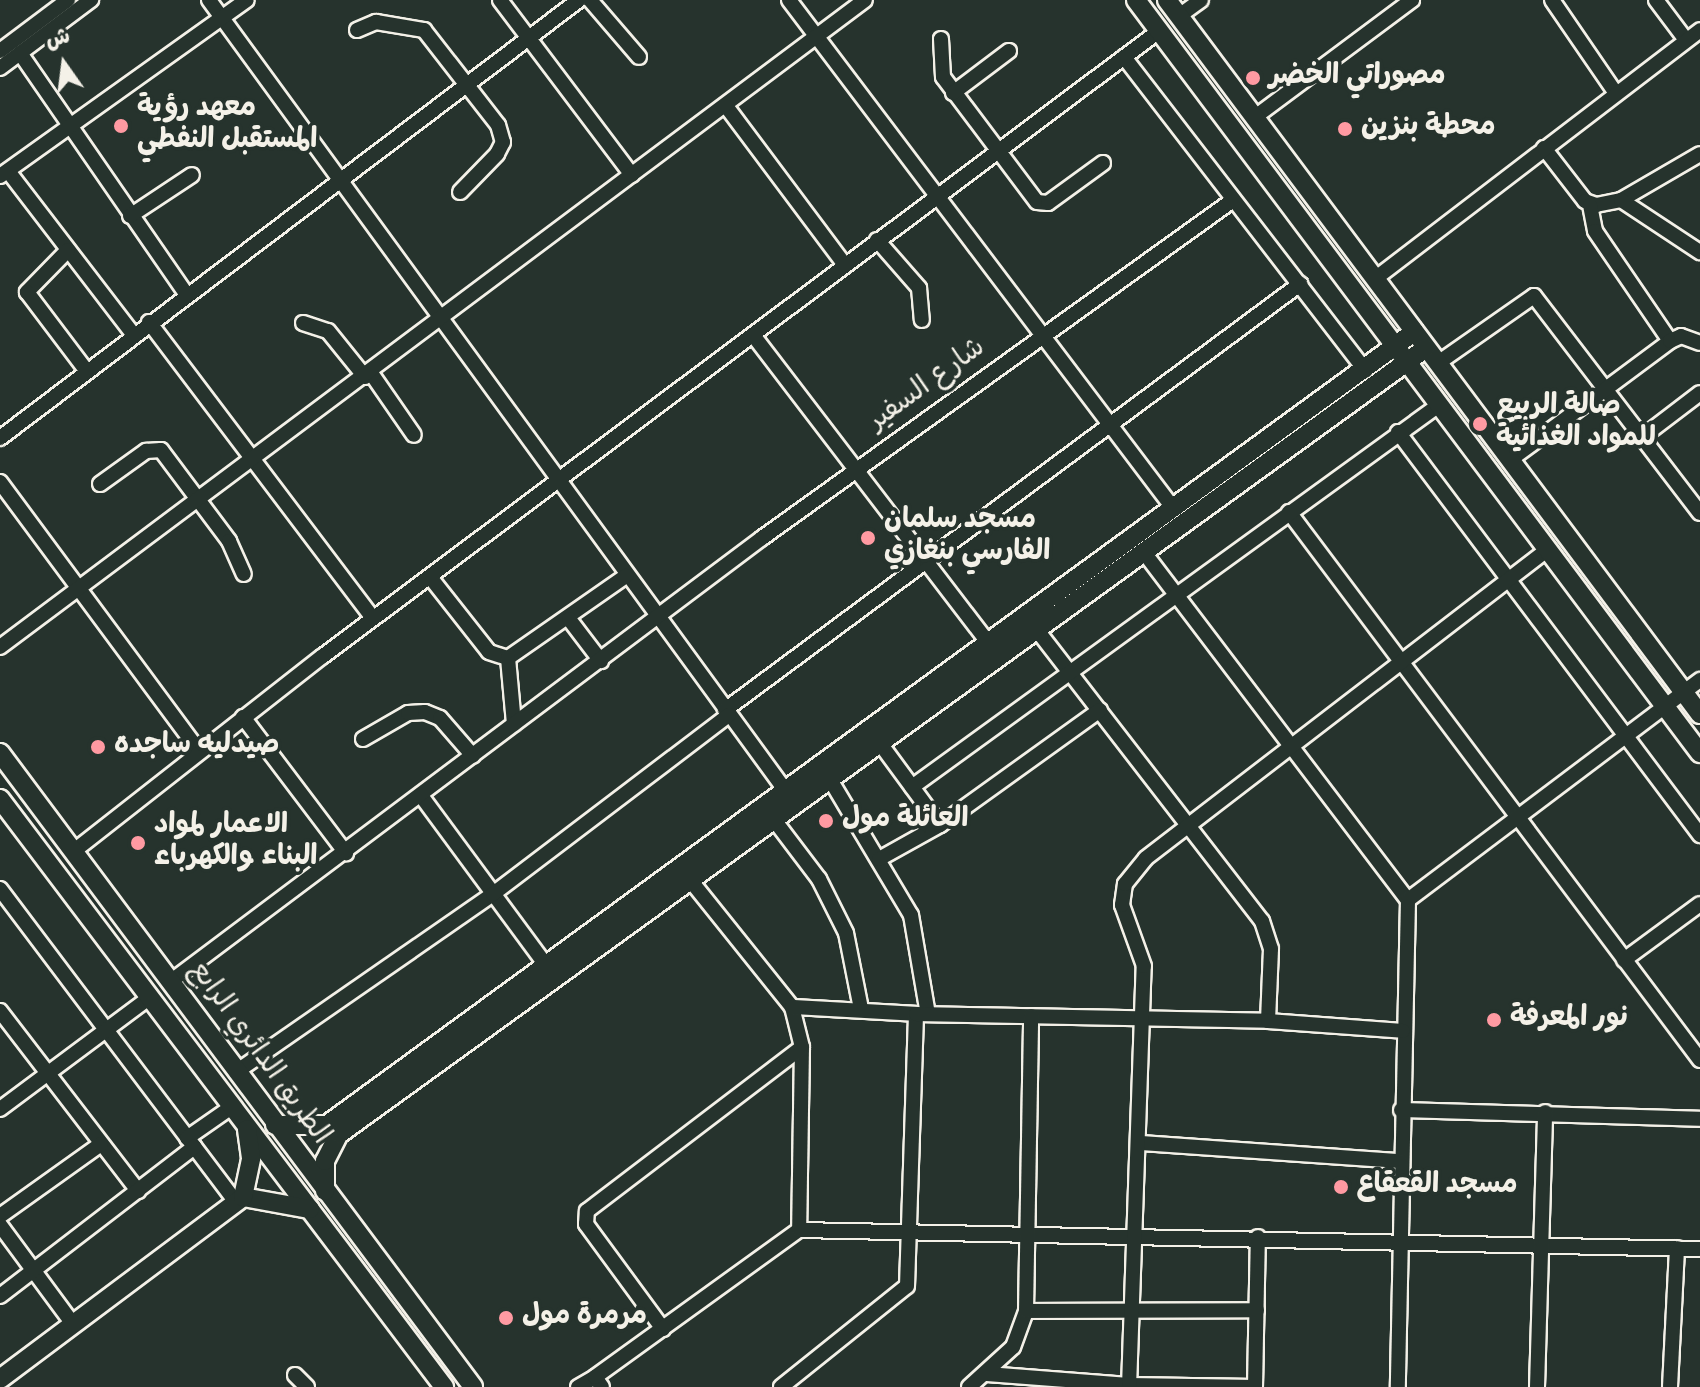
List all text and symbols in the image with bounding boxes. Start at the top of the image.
north arrow [24,24,104,104]
text: ش [43,25,73,56]
place label: مصوراتي الخضر [1269,61,1446,95]
marker: مصوراتي الخضر [1244,69,1262,87]
place label: معهد رؤية المستقبل النفطي [137,93,317,159]
place label: محطة بنزين [1361,112,1496,146]
marker: معهد رؤية المستقبل النفطي [112,117,130,135]
marker: محطة بنزين [1336,120,1354,138]
street label: شارع السفير [863,332,993,440]
place label: صالة الربيع للمواد الغذائية [1496,391,1656,457]
marker: صالة الربيع للمواد الغذائية [1471,415,1489,433]
place label: مسجد سلمان الفارسي بنغازي [884,505,1050,571]
marker: مسجد سلمان الفارسي بنغازي [859,529,877,547]
place label: صيدليه ساجده [114,730,279,764]
marker: صيدليه ساجده [89,738,107,756]
place label: العائلة مول [842,804,968,838]
place label: الاعمار لمواد البناء والكهرباء [154,810,317,876]
marker: العائلة مول [817,812,835,830]
marker: الاعمار لمواد البناء والكهرباء [129,834,147,852]
street label: الطريق الدائري الرابع [180,956,336,1152]
place label: نور المعرفة [1510,1003,1628,1037]
marker: نور المعرفة [1485,1011,1503,1029]
place label: مسجد القعقاع [1357,1170,1518,1204]
marker: مسجد القعقاع [1332,1178,1350,1196]
place label: مرمرة مول [522,1301,647,1335]
marker: مرمرة مول [497,1309,515,1327]

